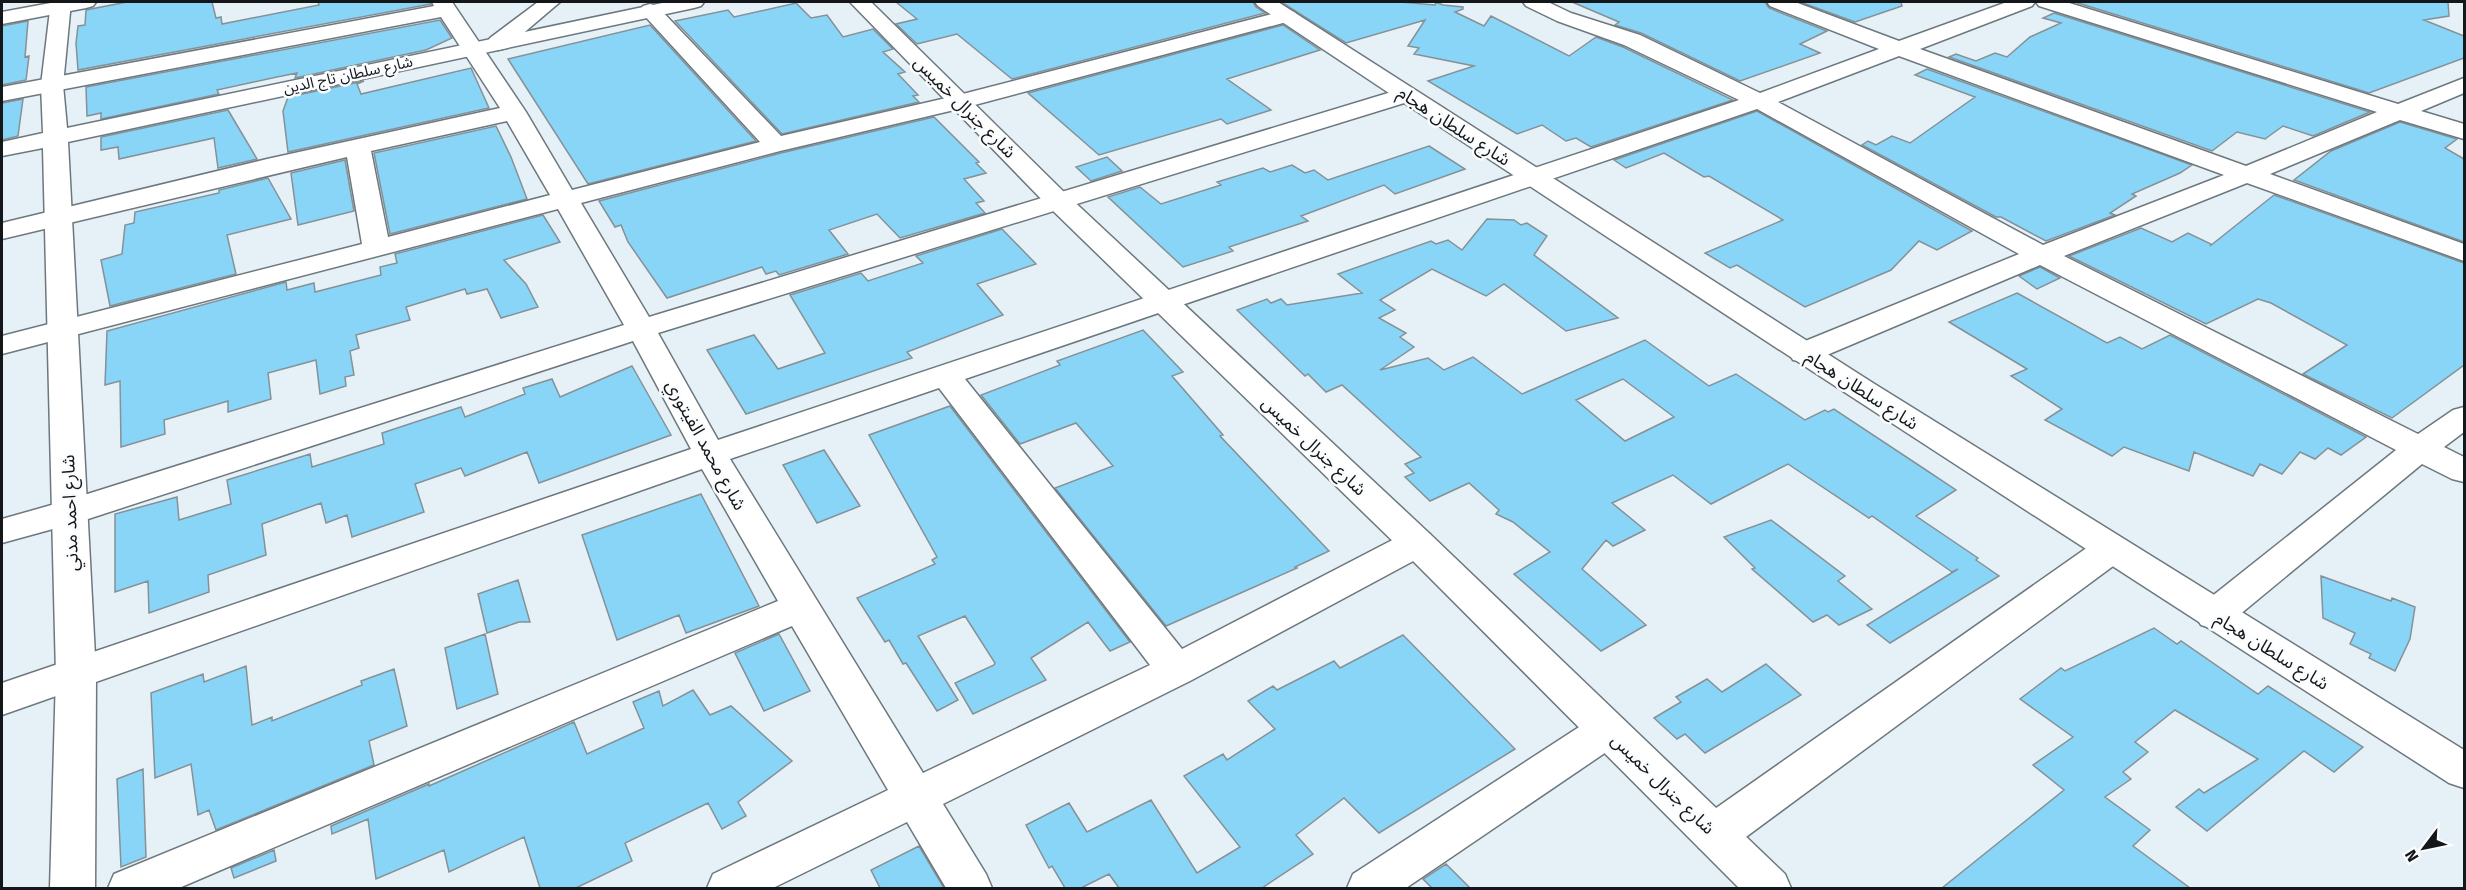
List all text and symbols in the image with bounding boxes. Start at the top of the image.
street label: شارع جنرال خميس [907,51,1021,165]
street label: شارع سلطان تاج الدين [282,52,415,100]
street label: شارع سلطان هجام [1392,81,1515,173]
street label: شارع سلطان هجام [1800,345,1923,437]
street label: شارع محمد الفيتوري [658,376,751,515]
street label: شارع جنرال خميس [1255,392,1371,502]
street label: شارع احمد مدني [57,454,86,572]
street label: شارع سلطان هجام [2209,607,2333,697]
street label: شارع جنرال خميس [1605,729,1719,841]
north arrow [2394,818,2454,878]
text: N [2401,846,2423,865]

